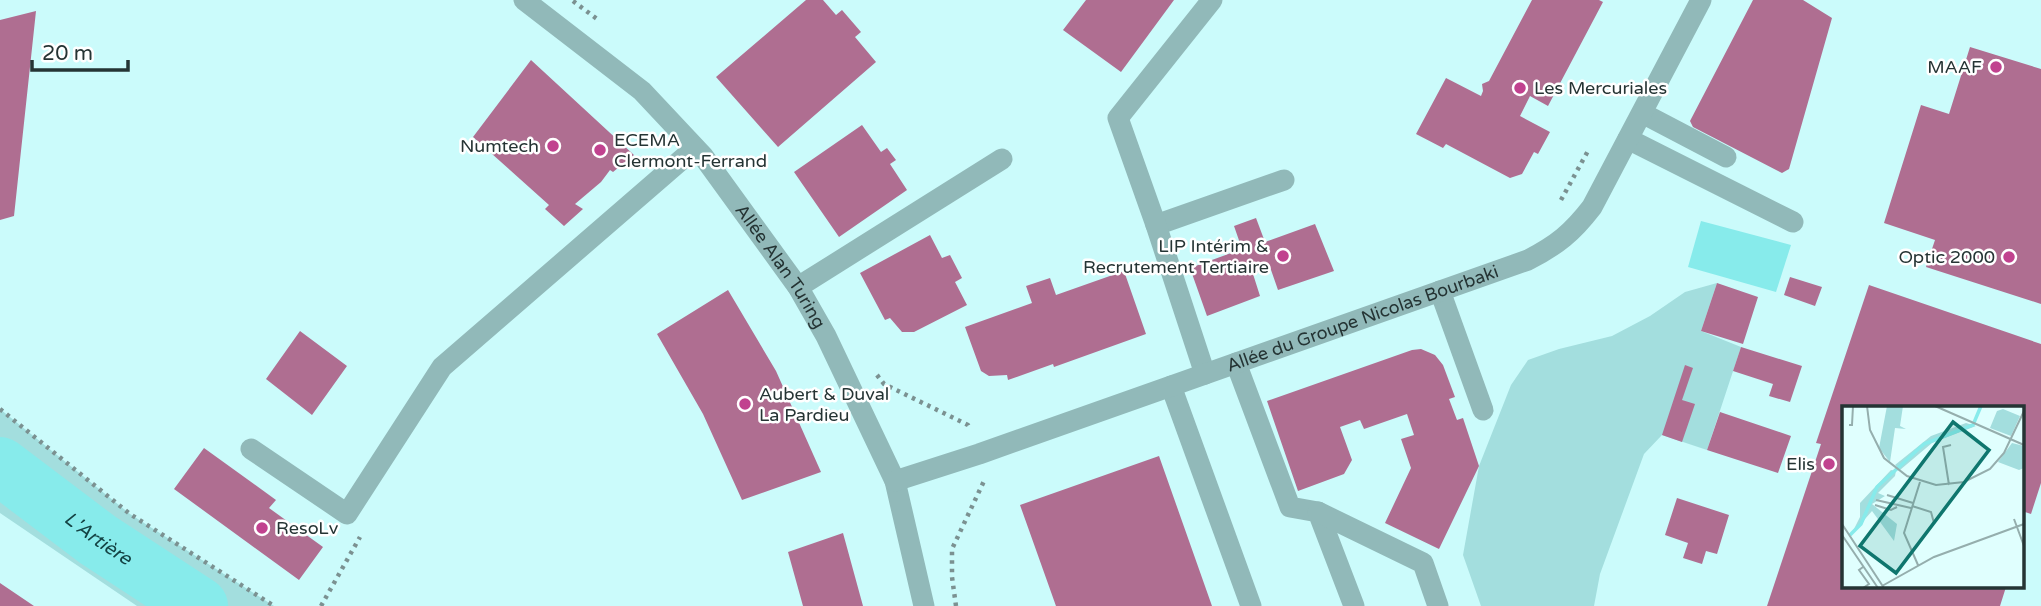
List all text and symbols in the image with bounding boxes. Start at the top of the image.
scale bar [32,28,128,72]
text: 20 m [42,41,93,66]
place label: MAAF [1927,56,1982,78]
marker: MAAF [1988,59,2004,75]
place label: Les Mercuriales [1534,77,1667,99]
marker: Les Mercuriales [1512,80,1528,96]
place label: ECEMA Clermont-Ferrand [614,129,767,172]
place label: Numtech [460,135,539,157]
marker: Numtech [545,138,561,154]
marker: ECEMA Clermont-Ferrand [592,142,608,158]
street label: Allée Alan Turing [731,200,830,332]
place label: LIP Intérim & Recrutement Tertiaire [1083,235,1269,278]
place label: Optic 2000 [1898,246,1995,268]
marker: LIP Intérim & Recrutement Tertiaire [1275,248,1291,264]
marker: Optic 2000 [2001,249,2017,265]
street label: Allée du Groupe Nicolas Bourbaki [1224,260,1502,377]
place label: Aubert & Duval La Pardieu [759,383,889,426]
marker: Aubert & Duval La Pardieu [737,396,753,412]
inset map [1842,406,2024,588]
place label: Elis [1786,453,1815,475]
marker: Elis [1821,456,1837,472]
water label: L'Artière [60,508,137,571]
place label: ResoLv [276,517,339,539]
marker: ResoLv [254,520,270,536]

